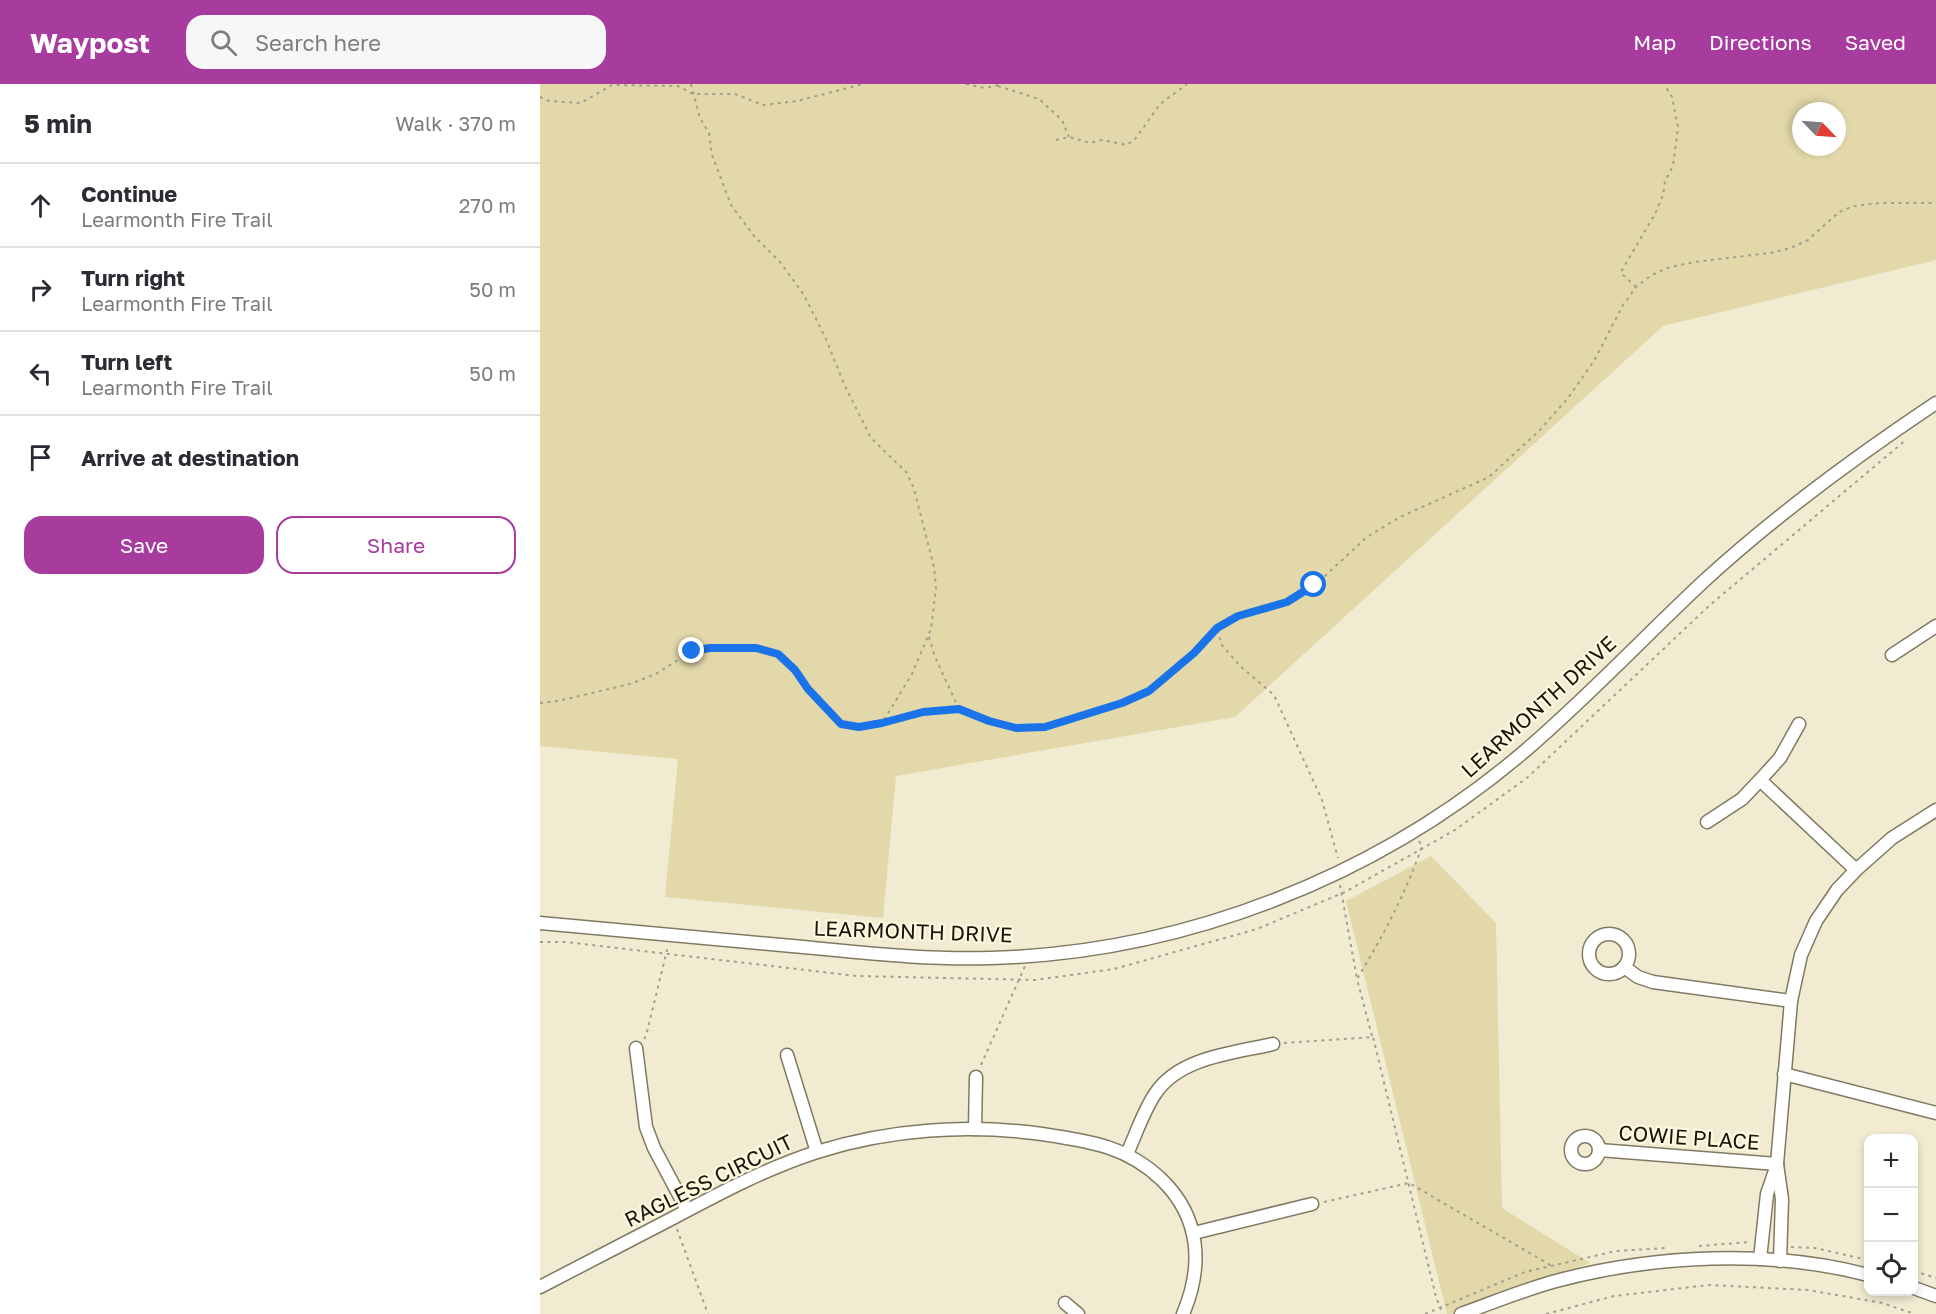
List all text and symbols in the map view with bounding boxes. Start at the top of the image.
search box [186,15,606,69]
text: Waypost [30,26,150,59]
icon: search [207,26,240,59]
text: Search here [255,29,381,56]
text: Map [1633,29,1676,55]
text: Directions [1709,29,1812,55]
text: Saved [1845,29,1906,55]
north arrow [1792,102,1846,156]
text: 5 min [24,108,92,139]
text: Walk · 370 m [395,111,516,135]
text: Continue [81,180,177,207]
icon: ahead [24,189,57,222]
text: 270 m [459,193,516,217]
text: Learmonth Fire Trail [81,207,273,231]
text: Turn right [81,264,185,291]
icon: right [24,273,57,306]
text: 50 m [469,277,516,301]
text: Learmonth Fire Trail [81,291,273,315]
text: Turn left [81,348,172,375]
icon: left [24,357,57,390]
text: 50 m [469,361,516,385]
text: Learmonth Fire Trail [81,375,273,399]
icon: arrive [24,441,57,474]
text: Arrive at destination [81,444,299,471]
button: Save [24,516,264,574]
button: Share [276,516,516,574]
route start [1300,571,1326,597]
street label: LEARMONTH DRIVE [1456,630,1621,783]
route end [678,637,704,663]
street label: LEARMONTH DRIVE [813,915,1013,947]
street label: COWIE PLACE [1618,1119,1761,1155]
street label: RAGLESS CIRCUIT [620,1128,797,1232]
map controls [1864,1134,1918,1296]
button: + [1864,1134,1918,1188]
button: − [1864,1188,1918,1242]
button: locate [1864,1242,1918,1296]

